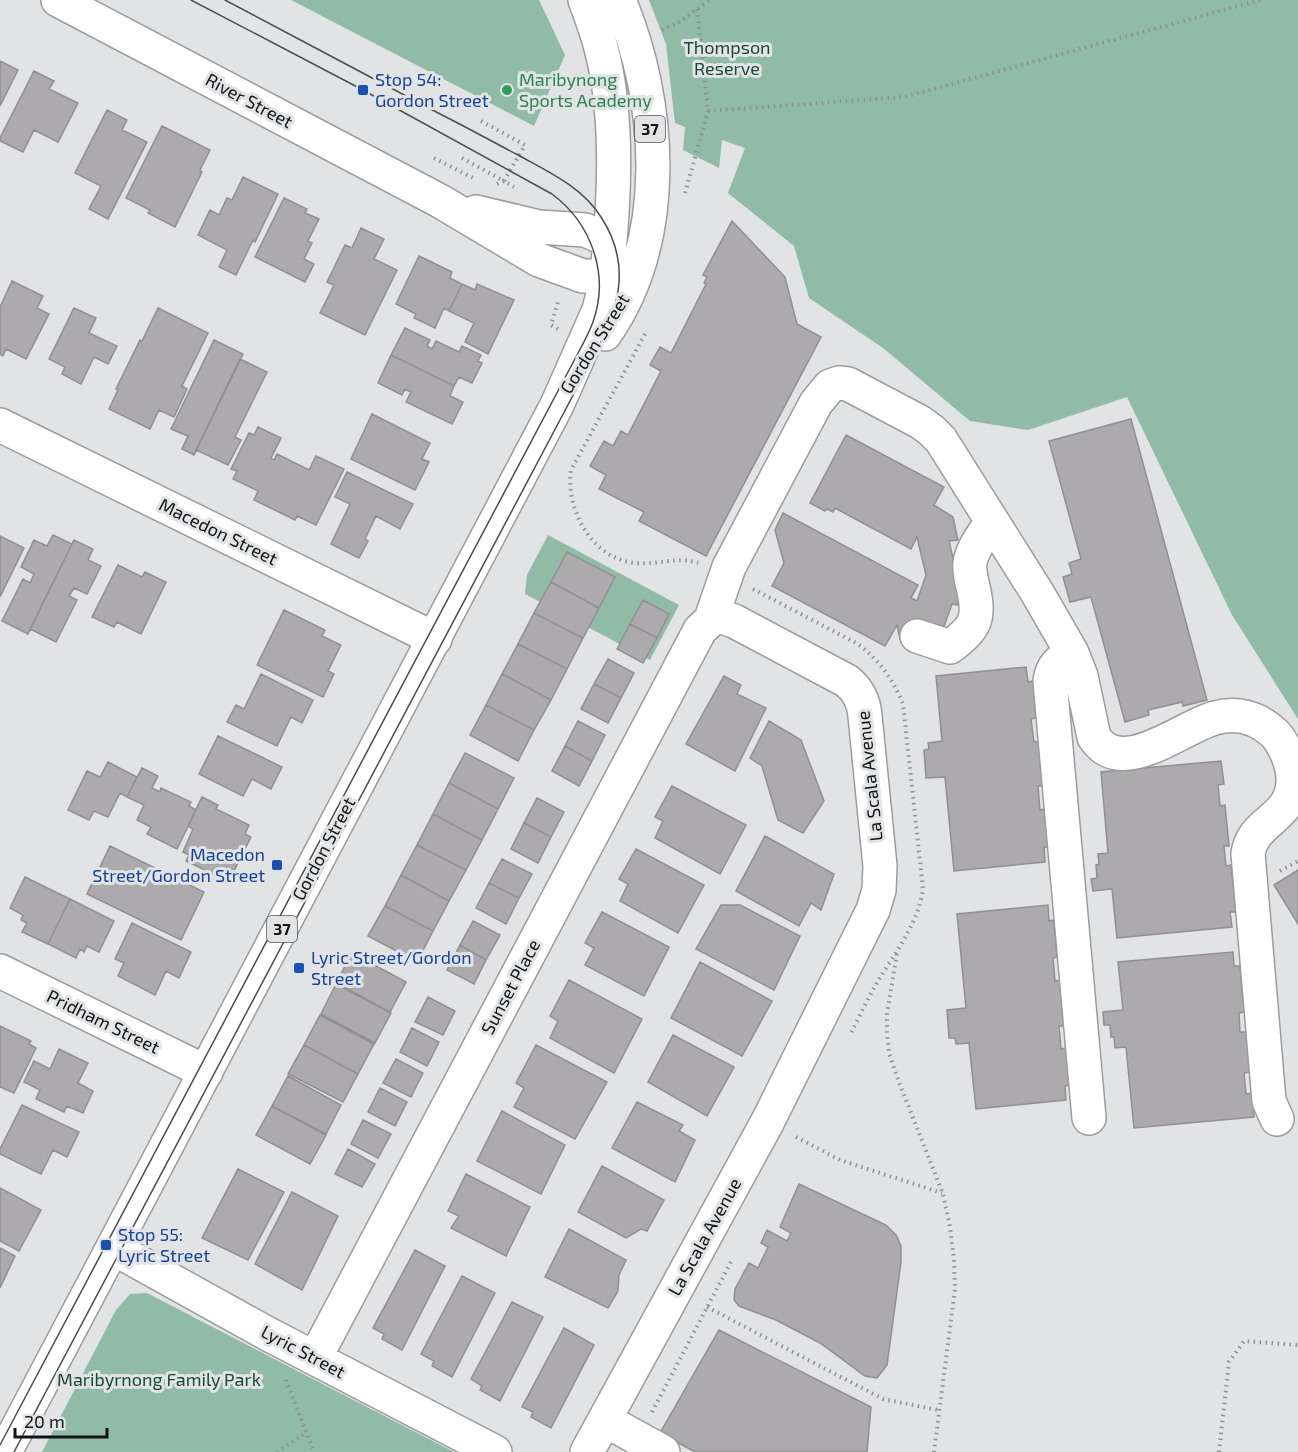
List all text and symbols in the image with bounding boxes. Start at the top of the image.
park label: Thompson Reserve [683,36,771,79]
street label: River Street [202,68,297,132]
place label: Stop 54: Gordon Street [375,68,489,111]
place label: Maribynong Sports Academy [519,68,652,111]
marker: Stop 54: Gordon Street [356,83,370,97]
marker: Maribynong Sports Academy [500,83,514,97]
road number: 37 [635,116,665,142]
street label: Gordon Street [555,289,634,397]
street label: Macedon Street [156,493,281,569]
street label: La Scala Avenue [851,710,887,842]
street label: Gordon Street [287,793,360,904]
place label: Macedon Street/Gordon Street [92,843,265,886]
marker: Macedon Street/Gordon Street [270,858,284,872]
road number: 37 [267,916,297,942]
street label: Sunset Place [476,935,544,1038]
place label: Lyric Street/Gordon Street [311,946,472,989]
marker: Lyric Street/Gordon Street [292,961,306,975]
street label: Pridham Street [43,984,164,1058]
street label: La Scala Avenue [663,1174,746,1299]
place label: Stop 55: Lyric Street [118,1223,210,1266]
marker: Stop 55: Lyric Street [99,1238,113,1252]
street label: Lyric Street [258,1320,349,1383]
park label: Maribyrnong Family Park [57,1368,261,1390]
scale bar [15,1401,106,1439]
text: 20 m [24,1410,65,1432]

